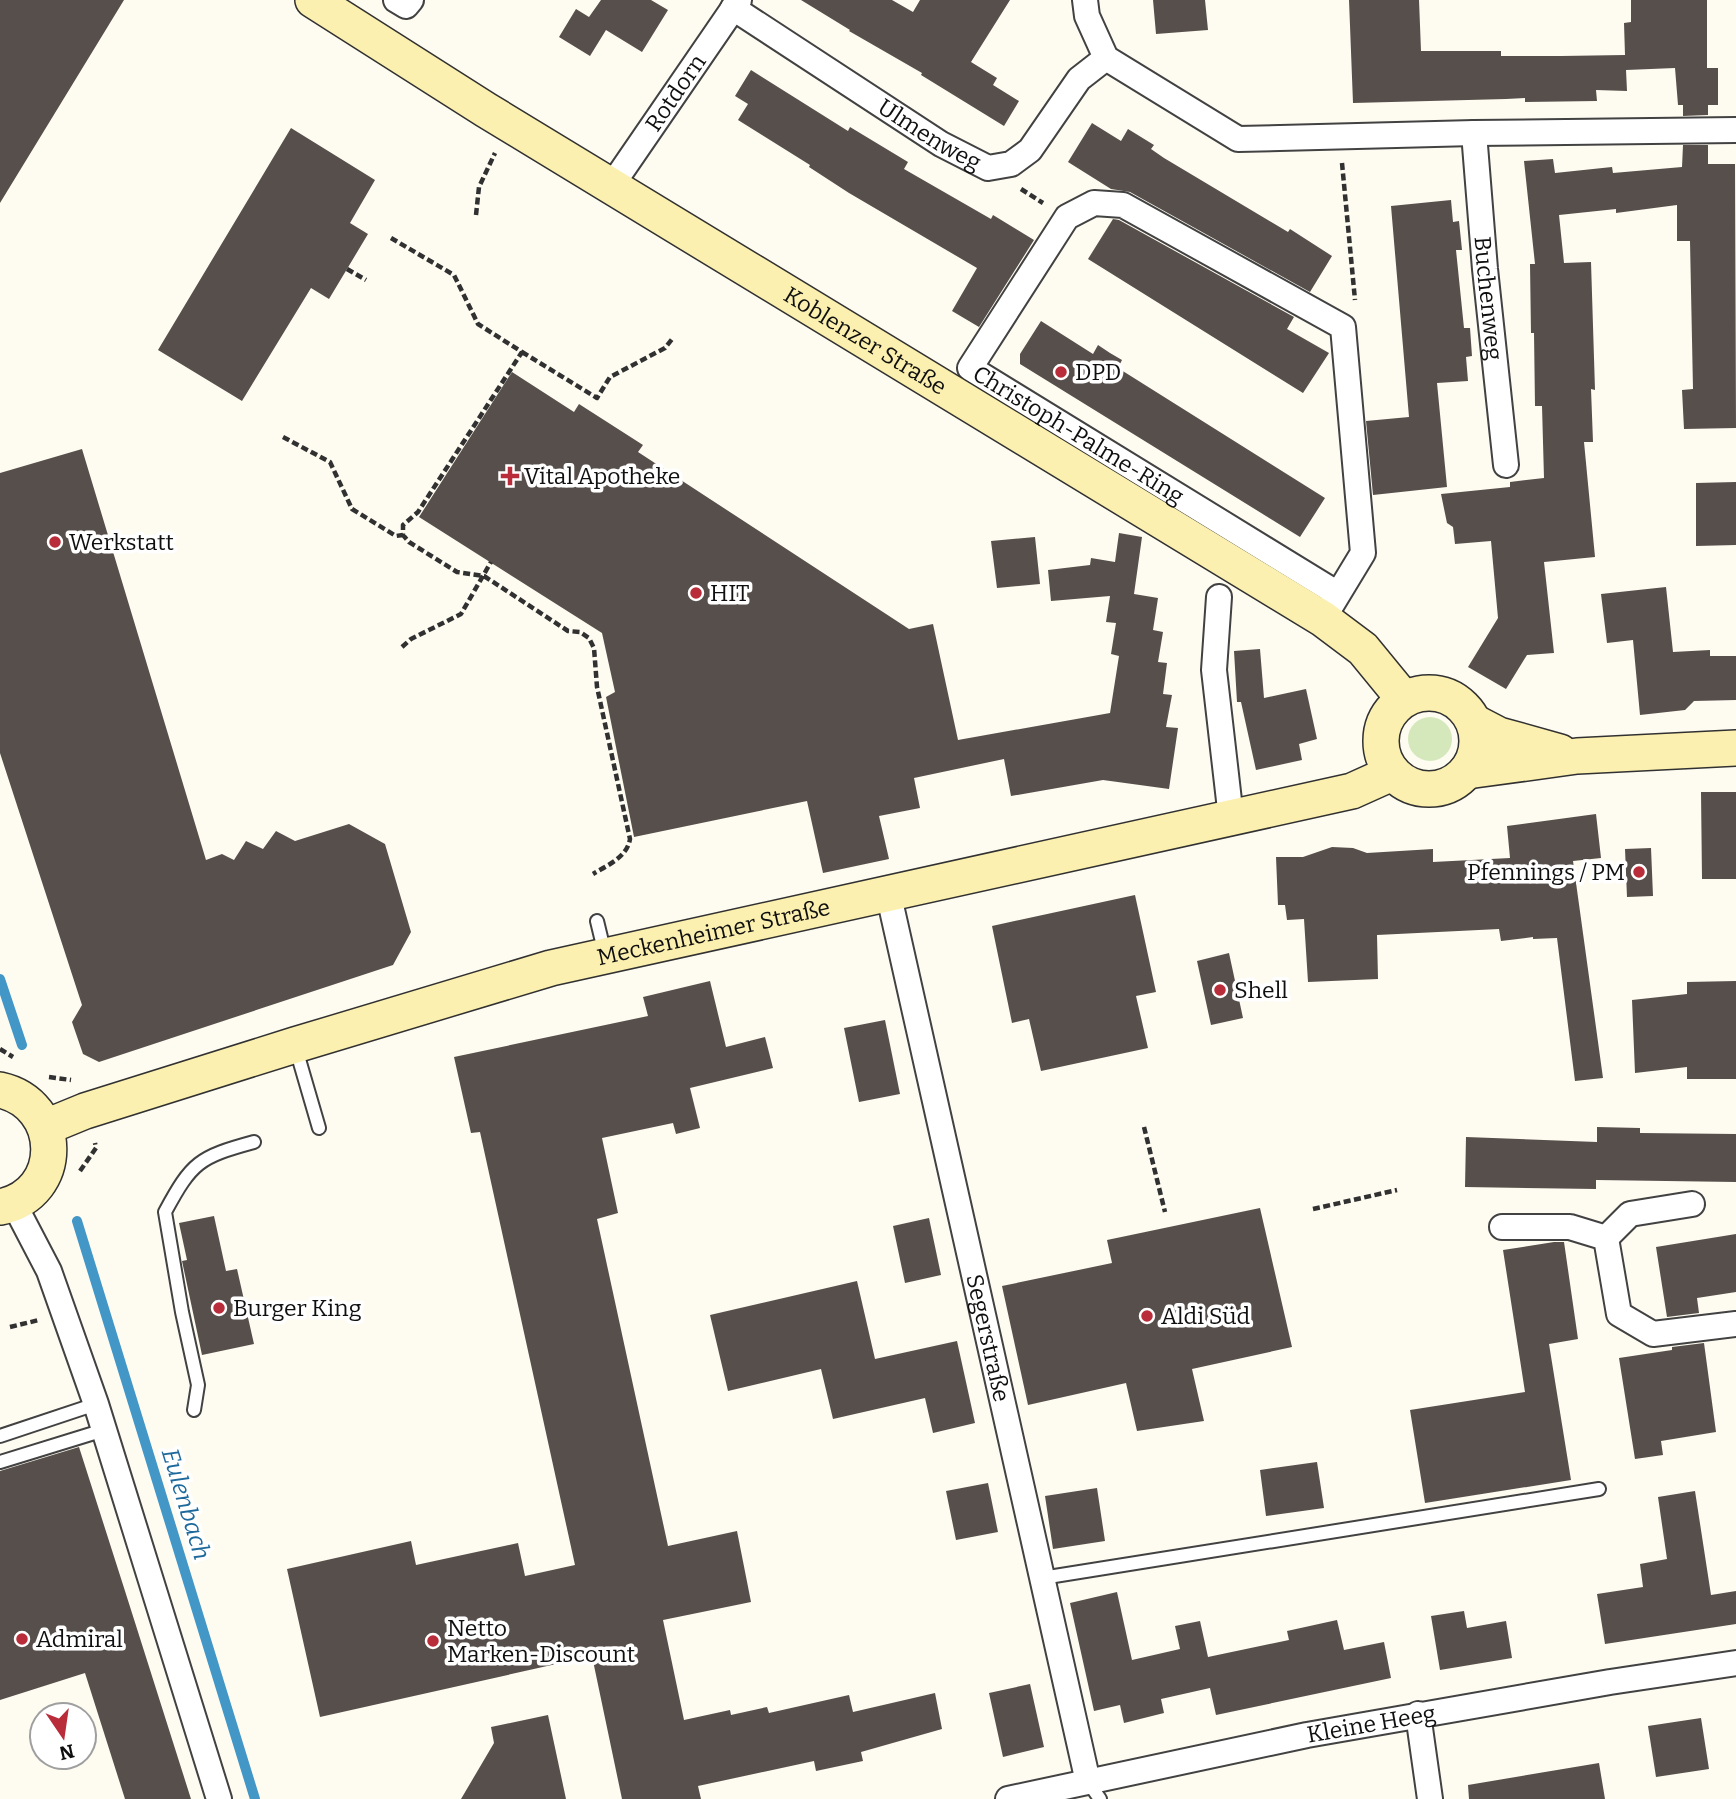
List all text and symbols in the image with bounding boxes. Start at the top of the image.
street label: Rotdorn [639,48,712,137]
street label: Ulmenweg [873,93,986,176]
street label: Buchenweg [1468,235,1509,362]
street label: Koblenzer Straße [779,281,952,401]
place label: DPD [1075,358,1121,386]
street label: Christoph-Palme-Ring [968,359,1189,510]
marker: DPD [1053,364,1069,380]
place label: Vital Apotheke [524,462,680,490]
marker: Vital Apotheke [502,468,518,484]
place label: Werkstatt [69,528,174,556]
marker: Werkstatt [47,534,63,550]
place label: HIT [710,579,749,607]
marker: HIT [688,585,704,601]
place label: Pfennings / PM [1467,858,1625,886]
marker: Pfennings / PM [1631,864,1647,880]
street label: Meckenheimer Straße [594,893,833,971]
place label: Shell [1234,976,1288,1004]
marker: Shell [1212,982,1228,998]
street label: Segerstraße [960,1271,1016,1404]
place label: Burger King [233,1294,362,1322]
marker: Burger King [211,1300,227,1316]
place label: Aldi Süd [1161,1302,1250,1330]
marker: Aldi Süd [1139,1308,1155,1324]
water label: Eulenbach [156,1445,216,1563]
place label: Netto Marken-Discount [447,1614,635,1668]
place label: Admiral [36,1625,123,1653]
marker: Admiral [14,1631,30,1647]
marker: Netto Marken-Discount [425,1633,441,1649]
street label: Kleine Heeg [1305,1699,1438,1749]
north arrow [28,1701,98,1771]
text: N [57,1739,76,1765]

